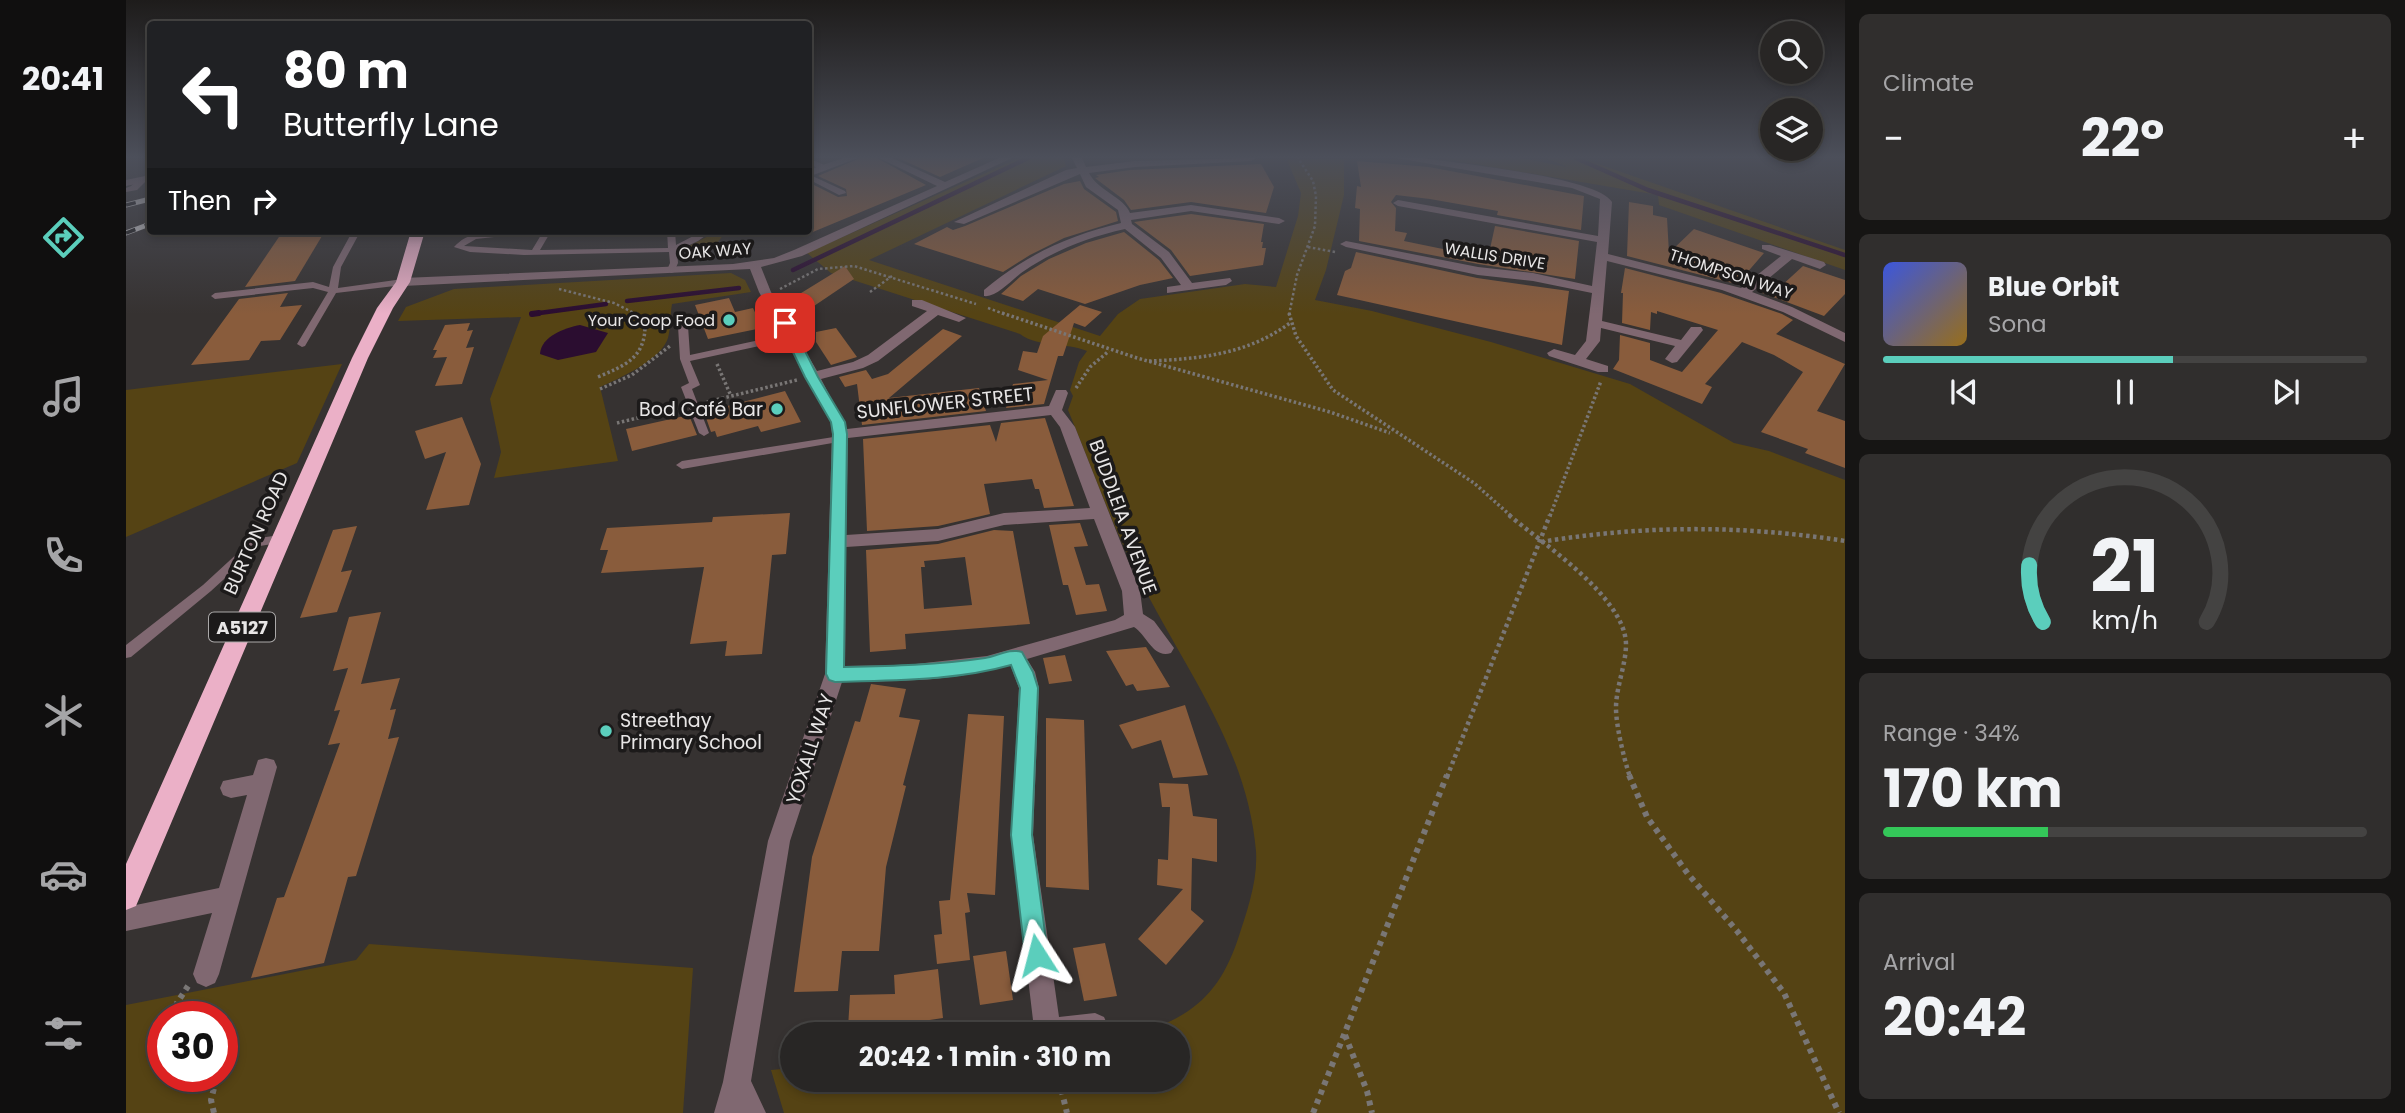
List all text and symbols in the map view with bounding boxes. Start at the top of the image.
map controls [1760,21,1823,161]
button: search [1760,21,1823,84]
text: 80 m [283,37,409,105]
icon: left [168,49,259,140]
text: 20:41 [22,56,104,101]
text: Climate [1883,67,1974,99]
button: layers [1760,98,1823,161]
text: Butterfly Lane [283,102,499,147]
text: 22° [2081,102,2164,175]
text: − [1883,112,1904,165]
text: + [2341,112,2367,165]
icon: right [245,182,283,220]
text: Then [168,183,231,219]
icon: directions [39,213,88,262]
street label: OAK WAY [678,237,753,265]
street label: WALLIS DRIVE [1443,237,1547,275]
street label: THOMPSON WAY [1666,243,1796,305]
text: Blue Orbit [1988,269,2119,305]
pin [755,293,815,353]
icon: arrive [766,304,804,342]
text: Sona [1988,308,2047,340]
place label: Your Coop Food [588,309,715,332]
marker: Your Coop Food [721,312,737,328]
icon: music [39,372,88,421]
icon: previous [1945,373,1983,411]
icon: pause [2106,373,2144,411]
icon: next [2267,373,2305,411]
street label: SUNFLOWER STREET [855,380,1035,426]
place label: Bod Café Bar [639,396,763,423]
marker: Bod Café Bar [769,401,785,417]
street label: BUDDLEIA AVENUE [1082,436,1164,598]
street label: BURTON ROAD [217,467,295,599]
text: 21 [2091,517,2159,618]
icon: phone [39,531,88,580]
text: km/h [2092,603,2158,638]
road number: A5127 [209,612,275,642]
street label: YOXALL WAY [779,690,841,808]
icon: climate [39,691,88,740]
place label: Streethay Primary School [620,707,762,756]
text: Range · 34% [1883,717,2020,749]
marker: Streethay Primary School [598,723,614,739]
text: 170 km [1883,752,2063,825]
icon: car [39,850,88,899]
position arrow [1000,918,1074,992]
text: Arrival [1883,946,1955,978]
text: 20:42 [1883,981,2026,1054]
speed limit sign: 30 [147,1001,238,1092]
icon: filters [39,1009,88,1058]
text: 20:42 · 1 min · 310 m [859,1039,1111,1075]

